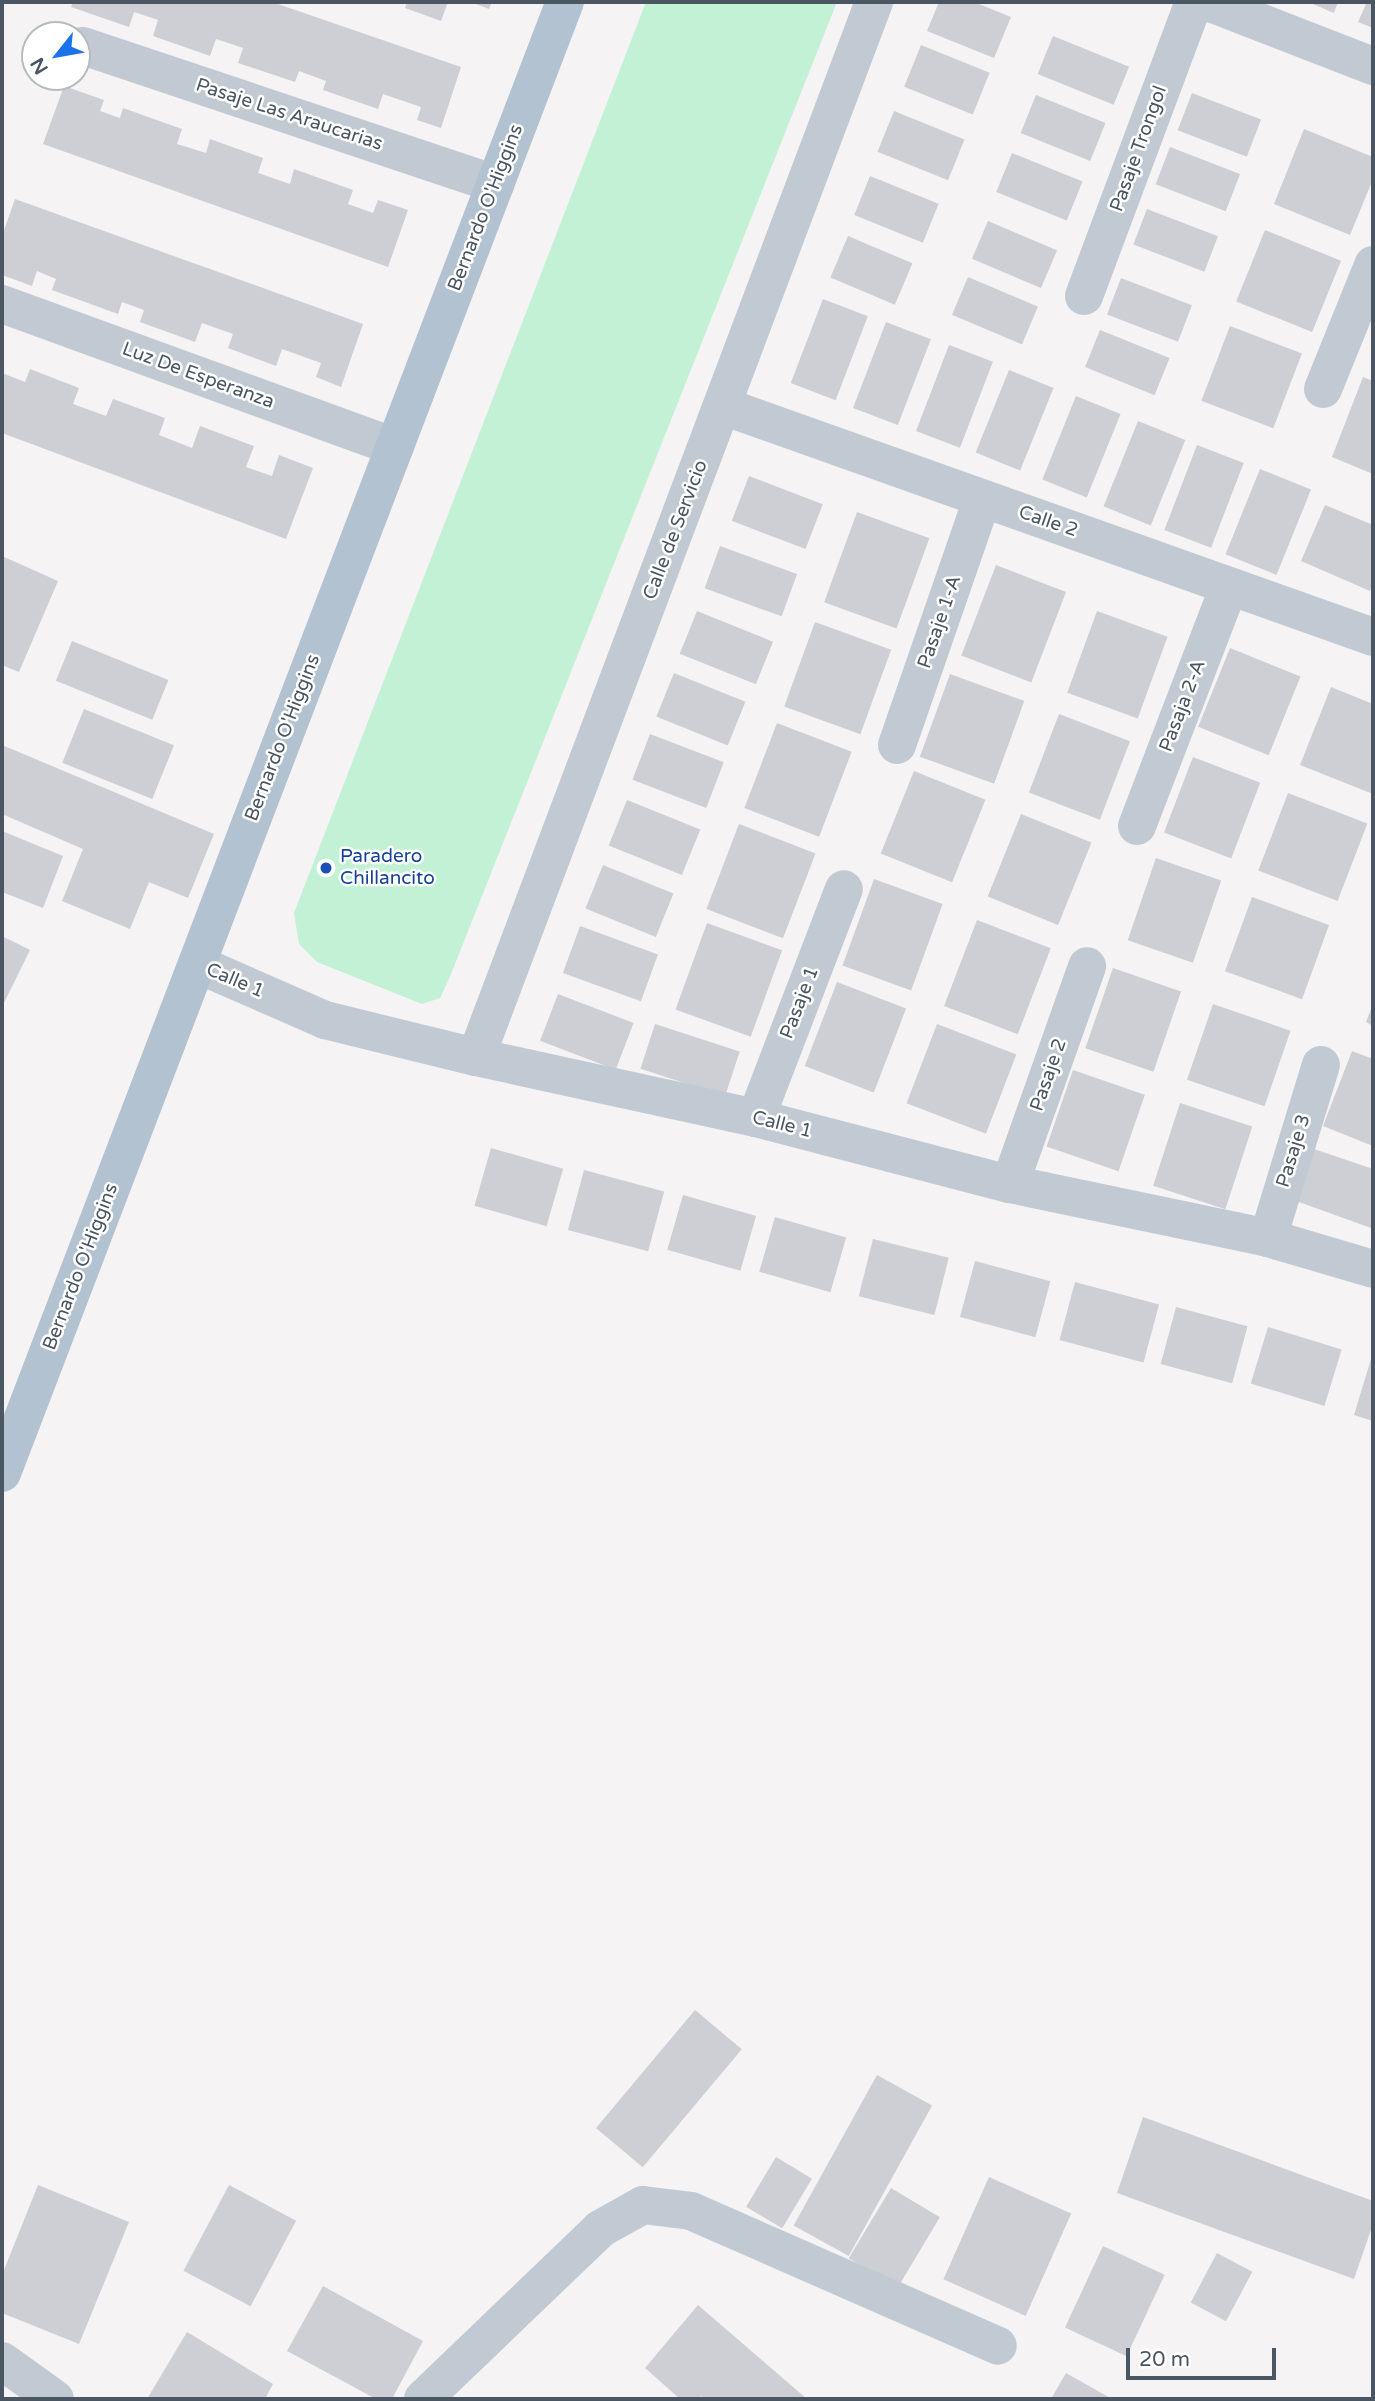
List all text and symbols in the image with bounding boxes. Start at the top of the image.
north arrow [21,21,91,91]
text: N [26,54,53,78]
street label: Pasaje Las Araucarias [193,74,385,156]
street label: Pasaje Trongol [1106,83,1172,215]
street label: Bernardo O'Higgins [444,121,528,295]
street label: Luz De Esperanza [119,338,277,414]
street label: Calle de Servicio [639,457,713,603]
street label: Calle 2 [1015,501,1081,543]
street label: Pasaje 1-A [913,572,967,672]
street label: Bernardo O'Higgins [241,651,325,825]
street label: Pasaja 2-A [1155,657,1211,755]
place label: Paradero Chillancito [340,846,435,890]
marker: Paradero Chillancito [318,860,334,876]
street label: Calle 1 [202,959,268,1003]
street label: Pasaje 1 [776,964,824,1042]
street label: Pasaje 2 [1026,1036,1072,1114]
street label: Calle 1 [750,1107,814,1143]
street label: Pasaje 3 [1272,1112,1316,1190]
street label: Bernardo O'Higgins [39,1180,123,1354]
scale bar [1130,2334,1280,2378]
text: 20 m [1139,2347,1190,2372]

